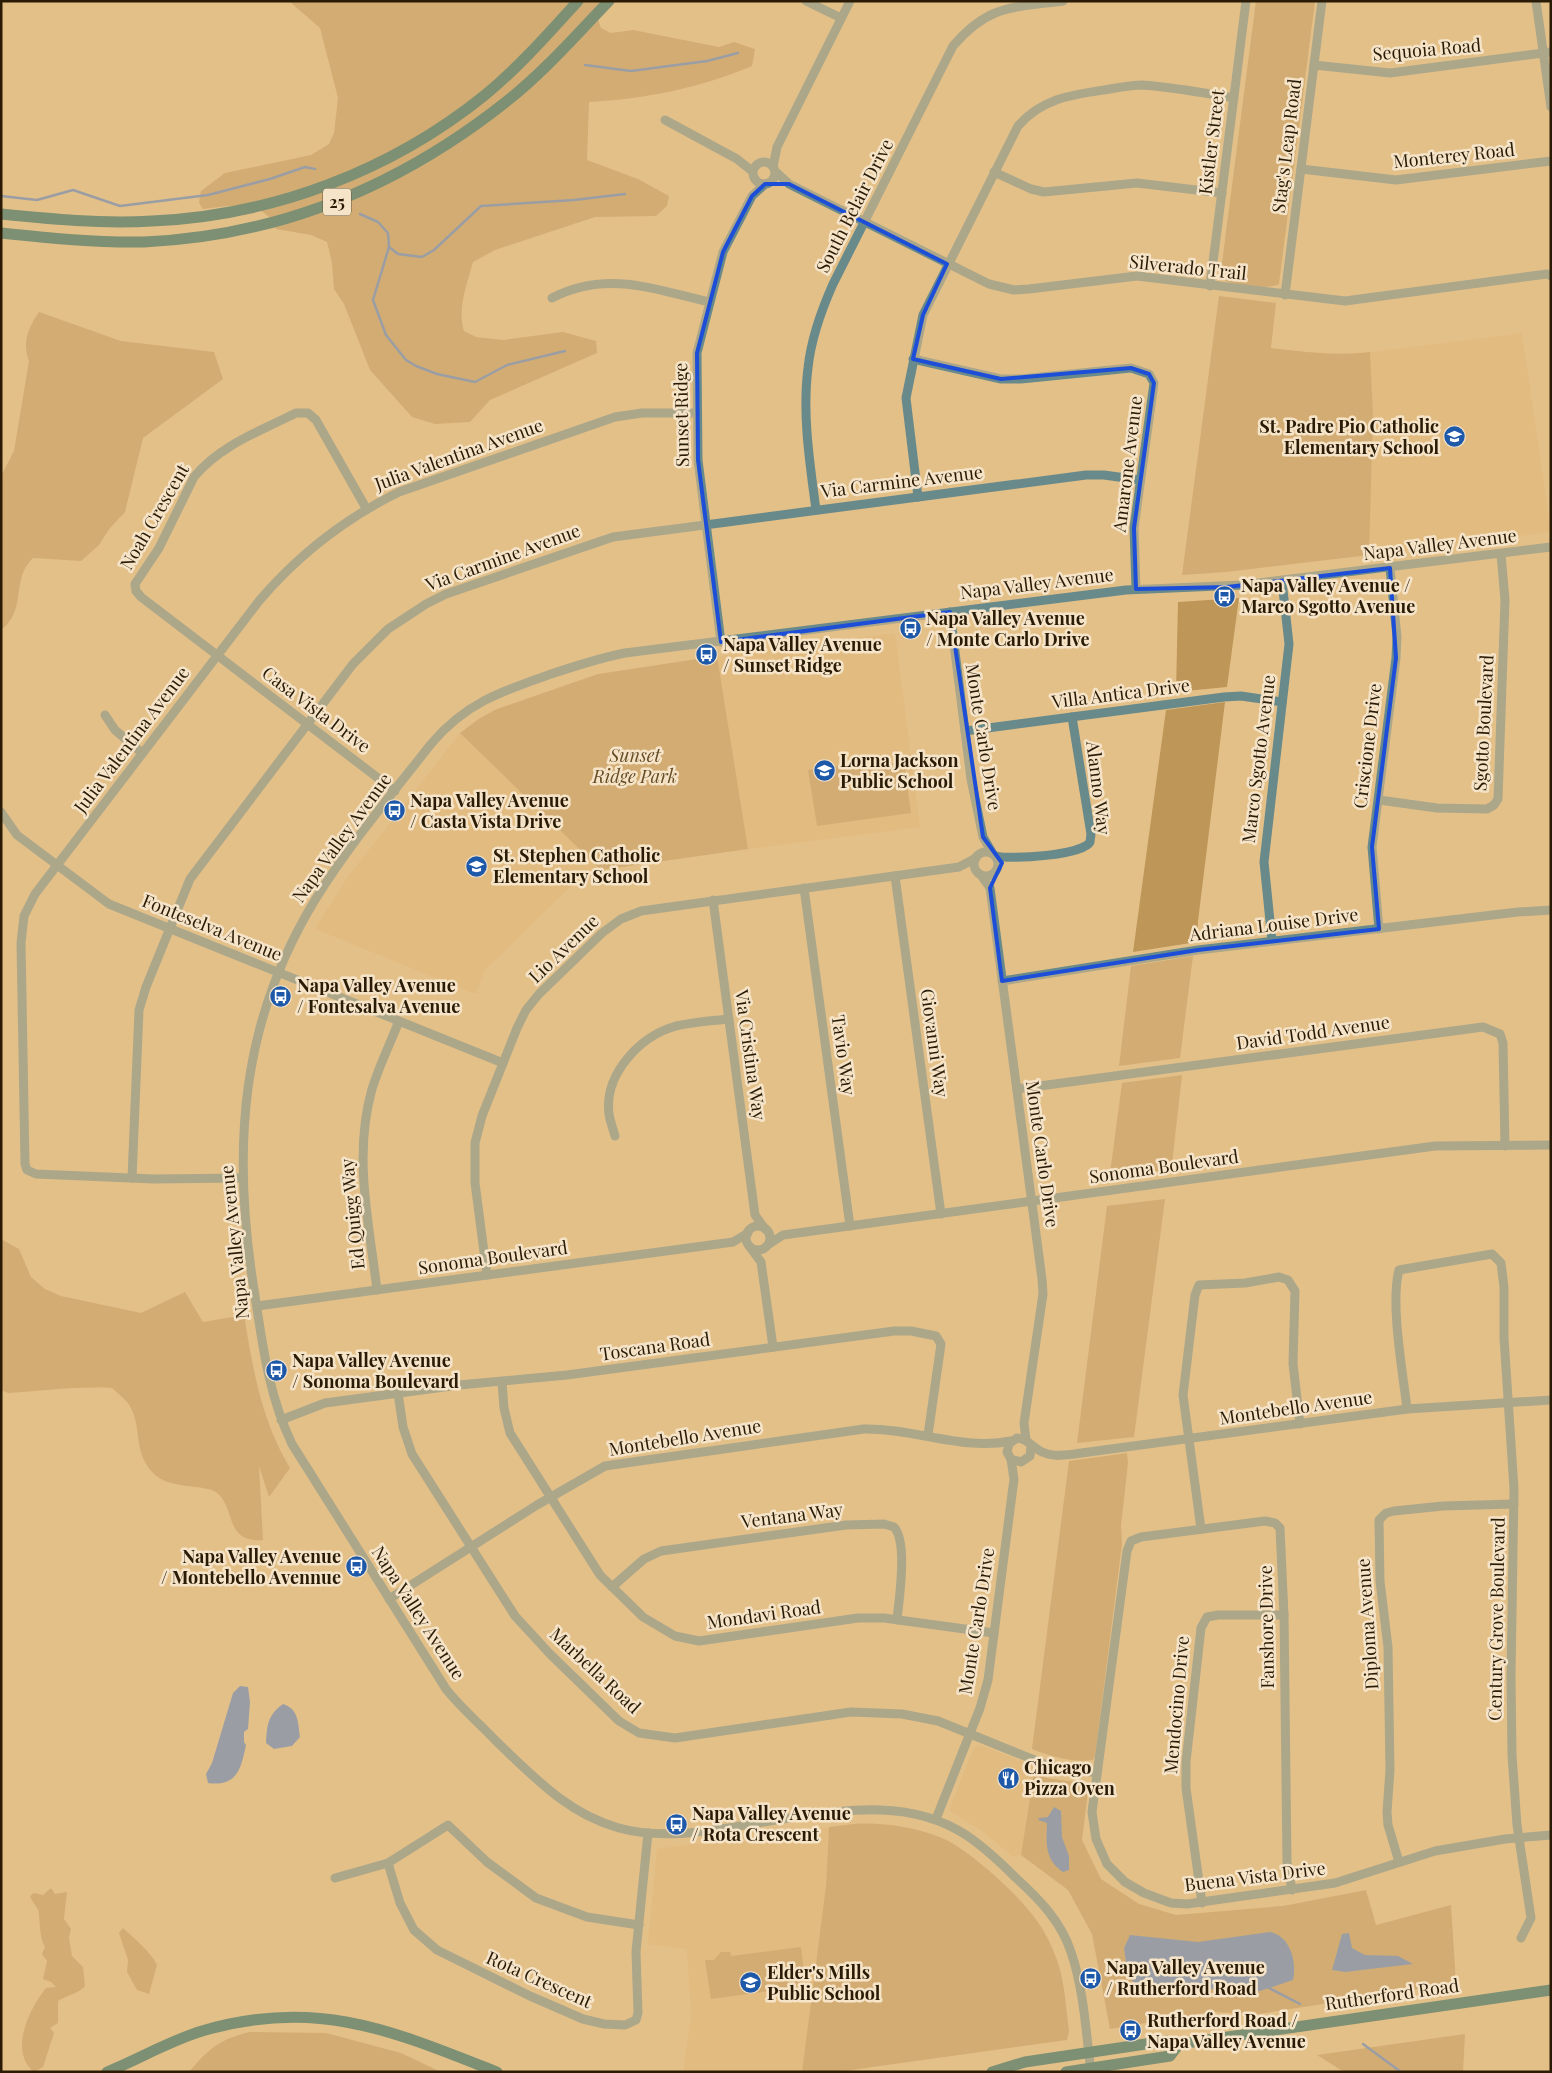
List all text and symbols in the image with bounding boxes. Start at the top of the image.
street label: Sequoia Road [1372,32,1483,66]
street label: Stag's Leap Road [1266,77,1306,214]
street label: Kistler Street [1193,87,1229,196]
street label: South Belair Drive [810,134,898,277]
street label: Monterey Road [1392,137,1516,173]
road number: 25 [323,188,351,216]
street label: Silverado Trail [1128,249,1248,285]
street label: Sunset Ridge [668,363,694,467]
street label: Amarone Avenue [1107,394,1147,534]
street label: Julia Valentina Avenue [370,412,546,496]
place label: St. Padre Pio Catholic Elementary School [1259,414,1439,459]
school or university icon: St. Padre Pio Catholic Elementary School [1443,425,1467,449]
street label: Noah Crescent [114,459,194,574]
street label: Via Carmine Avenue [818,459,984,503]
street label: Via Carmine Avenue [421,518,583,597]
street label: Napa Valley Avenue [1362,523,1518,565]
street label: Napa Valley Avenue [959,562,1115,604]
place label: Napa Valley Avenue / Marco Sgotto Avenue [1241,573,1415,618]
bus stop icon: Napa Valley Avenue / Marco Sgotto Avenue [1213,584,1237,608]
place label: Napa Valley Avenue / Monte Carlo Drive [926,606,1090,651]
bus stop icon: Napa Valley Avenue / Monte Carlo Drive [898,617,922,641]
place label: Napa Valley Avenue / Sunset Ridge [723,632,882,677]
bus stop icon: Napa Valley Avenue / Sunset Ridge [695,643,719,667]
street label: Sgotto Boulevard [1467,654,1499,792]
street label: Julia Valentina Avenue [68,661,194,818]
street label: Casa Vista Drive [258,661,376,758]
street label: Monte Carlo Drive [961,662,1007,812]
street label: Villa Antica Drive [1050,673,1191,713]
street label: Marco Sgotto Avenue [1236,673,1280,844]
street label: Criscione Drive [1347,682,1387,810]
street label: Alanno Way [1081,739,1117,836]
park label: Sunset Ridge Park [592,743,677,788]
place label: Lorna Jackson Public School [840,748,959,793]
school or university icon: Lorna Jackson Public School [812,759,836,783]
street label: Napa Valley Avenue [286,768,396,907]
place label: Napa Valley Avenue / Casta Vista Drive [410,788,569,833]
bus stop icon: Napa Valley Avenue / Casta Vista Drive [382,799,406,823]
place label: St. Stephen Catholic Elementary School [493,843,660,888]
school or university icon: St. Stephen Catholic Elementary School [465,854,489,878]
street label: Fonteselva Avenue [139,888,286,966]
street label: Adriana Louise Drive [1187,902,1360,946]
street label: Lio Avenue [523,909,604,988]
place label: Napa Valley Avenue / Fontesalva Avenue [297,973,460,1018]
bus stop icon: Napa Valley Avenue / Fontesalva Avenue [269,984,293,1008]
street label: Via Cristina Way [730,987,772,1122]
street label: Giovanni Way [916,987,954,1099]
street label: David Todd Avenue [1235,1009,1391,1055]
street label: Tavio Way [826,1013,862,1097]
street label: Monte Carlo Drive [1021,1079,1065,1229]
street label: Sonoma Boulevard [1088,1144,1241,1188]
street label: Ed Quigg Way [334,1158,370,1271]
street label: Napa Valley Avenue [214,1164,254,1320]
street label: Sonoma Boulevard [417,1235,570,1279]
street label: Toscana Road [598,1326,712,1366]
place label: Napa Valley Avenue / Sonoma Boulevard [292,1348,459,1393]
bus stop icon: Napa Valley Avenue / Sonoma Boulevard [264,1359,288,1383]
street label: Montebello Avenue [1218,1384,1374,1430]
street label: Montebello Avenue [607,1413,763,1461]
street label: Ventana Way [739,1497,844,1533]
street label: Century Grove Boulevard [1482,1516,1510,1721]
street label: Napa Valley Avenue [367,1541,471,1684]
place label: Napa Valley Avenue / Montebello Avennue [161,1544,341,1589]
street label: Monte Carlo Drive [953,1546,999,1696]
bus stop icon: Napa Valley Avenue / Montebello Avennue [345,1555,369,1579]
street label: Diploma Avenue [1350,1558,1384,1691]
street label: Fanshore Drive [1253,1565,1279,1689]
street label: Mondavi Road [705,1594,823,1634]
street label: Marbella Road [545,1622,647,1719]
street label: Mendocino Drive [1158,1635,1194,1775]
place label: Chicago Pizza Oven [1024,1755,1115,1800]
restaurant icon: Chicago Pizza Oven [996,1766,1020,1790]
place label: Napa Valley Avenue / Rota Crescent [692,1801,851,1846]
bus stop icon: Napa Valley Avenue / Rota Crescent [664,1812,688,1836]
street label: Buena Vista Drive [1183,1855,1327,1897]
street label: Rota Crescent [483,1945,597,2013]
place label: Napa Valley Avenue / Rutherford Road [1106,1955,1265,2000]
place label: Elder's Mills Public School [767,1960,881,2005]
bus stop icon: Napa Valley Avenue / Rutherford Road [1078,1966,1102,1990]
school or university icon: Elder's Mills Public School [739,1971,763,1995]
street label: Rutherford Road [1323,1973,1461,2015]
place label: Rutherford Road / Napa Valley Avenue [1147,2008,1306,2053]
bus stop icon: Rutherford Road / Napa Valley Avenue [1119,2019,1143,2043]

